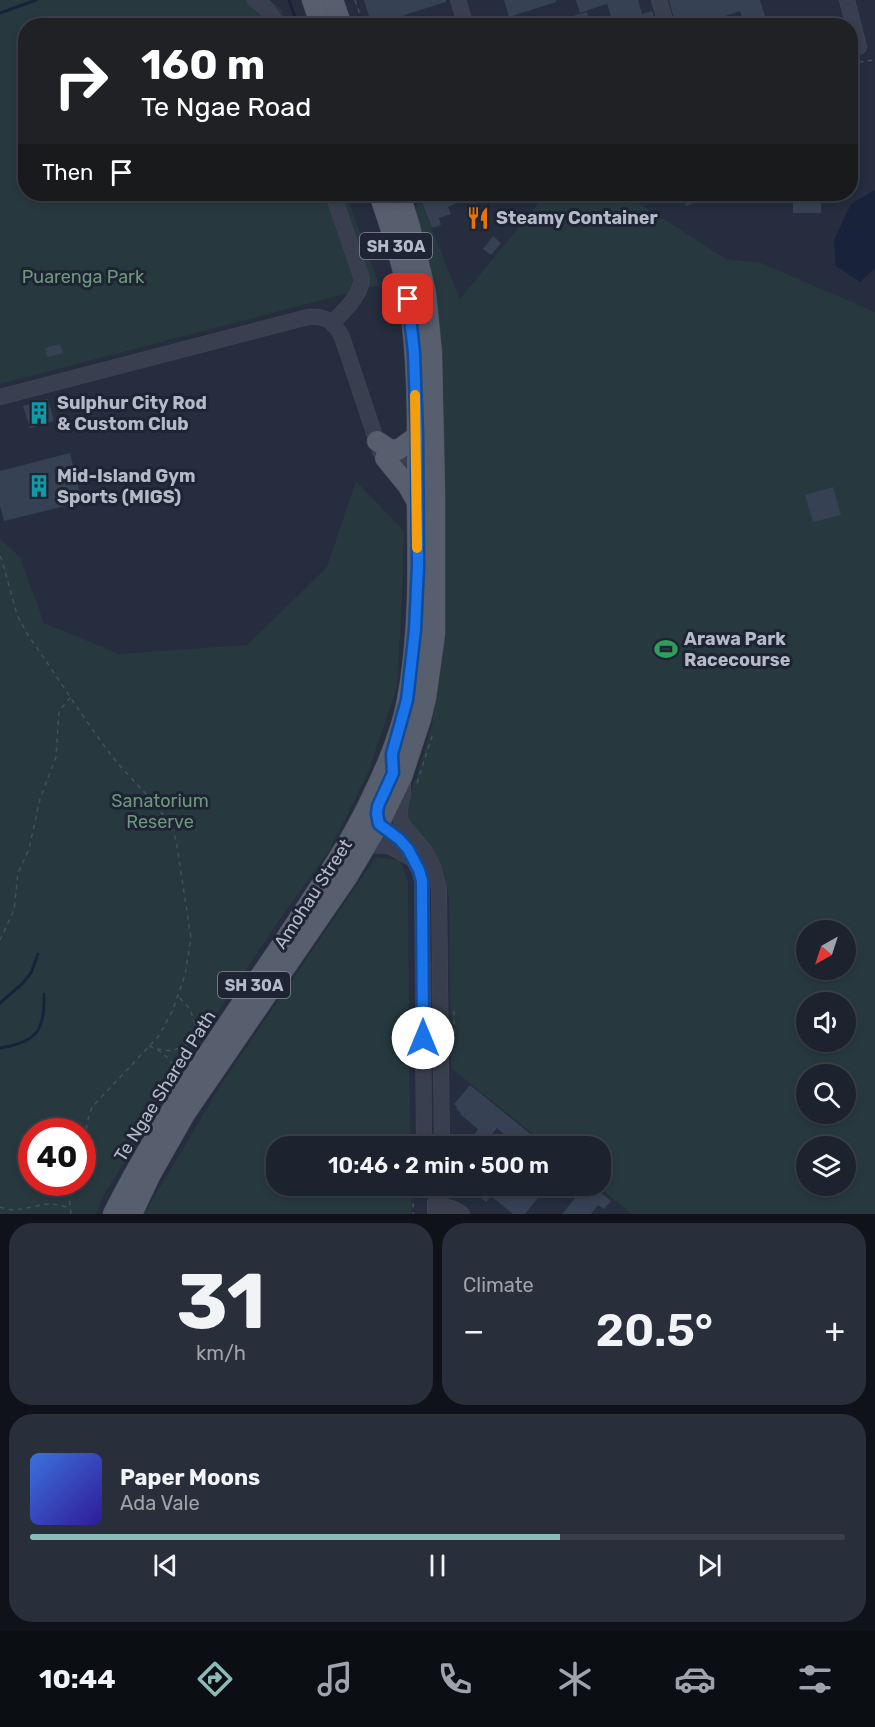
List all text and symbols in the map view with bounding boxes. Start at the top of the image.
text: 160 m [141,40,265,90]
icon: right [42,42,120,120]
text: Te Ngae Road [141,91,311,123]
icon: arrive [105,156,138,189]
text: Then [42,159,93,186]
restaurant icon: Steamy Container [465,205,491,231]
place label: Steamy Container [496,207,658,229]
road number: SH 30A [360,233,432,259]
park label: Puarenga Park [22,266,145,288]
pin [382,273,433,324]
icon: arrive [391,282,424,315]
place label: Sulphur City Rod & Custom Club [57,392,207,435]
building icon: Sulphur City Rod & Custom Club [26,400,52,426]
place label: Mid-Island Gym Sports (MIGS) [57,465,195,508]
building icon: Mid-Island Gym Sports (MIGS) [26,473,52,499]
place label: Arawa Park Racecourse [684,628,791,671]
sports icon: Arawa Park Racecourse [653,636,679,662]
park label: Sanatorium Reserve [111,790,209,833]
street label: Amohau Street [269,835,357,953]
north arrow [796,920,856,980]
map controls [796,920,856,1196]
road number: SH 30A [218,972,290,998]
button: sound [796,992,856,1052]
street label: Te Ngae Shared Path [110,1006,220,1166]
position arrow [391,1006,455,1070]
button: search [796,1064,856,1124]
speed limit sign: 40 [18,1118,96,1196]
button: layers [796,1136,856,1196]
text: 10:46 · 2 min · 500 m [328,1152,549,1179]
text: 31 [176,1255,266,1348]
text: Climate [463,1273,534,1297]
text: 20.5° [596,1304,713,1357]
text: − [463,1311,484,1350]
text: + [824,1311,845,1350]
text: km/h [196,1341,246,1365]
text: Paper Moons [120,1464,260,1491]
text: Ada Vale [120,1491,200,1515]
icon: previous [149,1549,182,1582]
icon: pause [421,1549,454,1582]
icon: next [693,1549,726,1582]
icon: directions [194,1658,236,1700]
icon: music [314,1658,356,1700]
icon: phone [434,1658,476,1700]
icon: climate [554,1658,596,1700]
icon: car [674,1658,716,1700]
icon: filters [794,1658,836,1700]
text: 10:44 [39,1663,116,1695]

